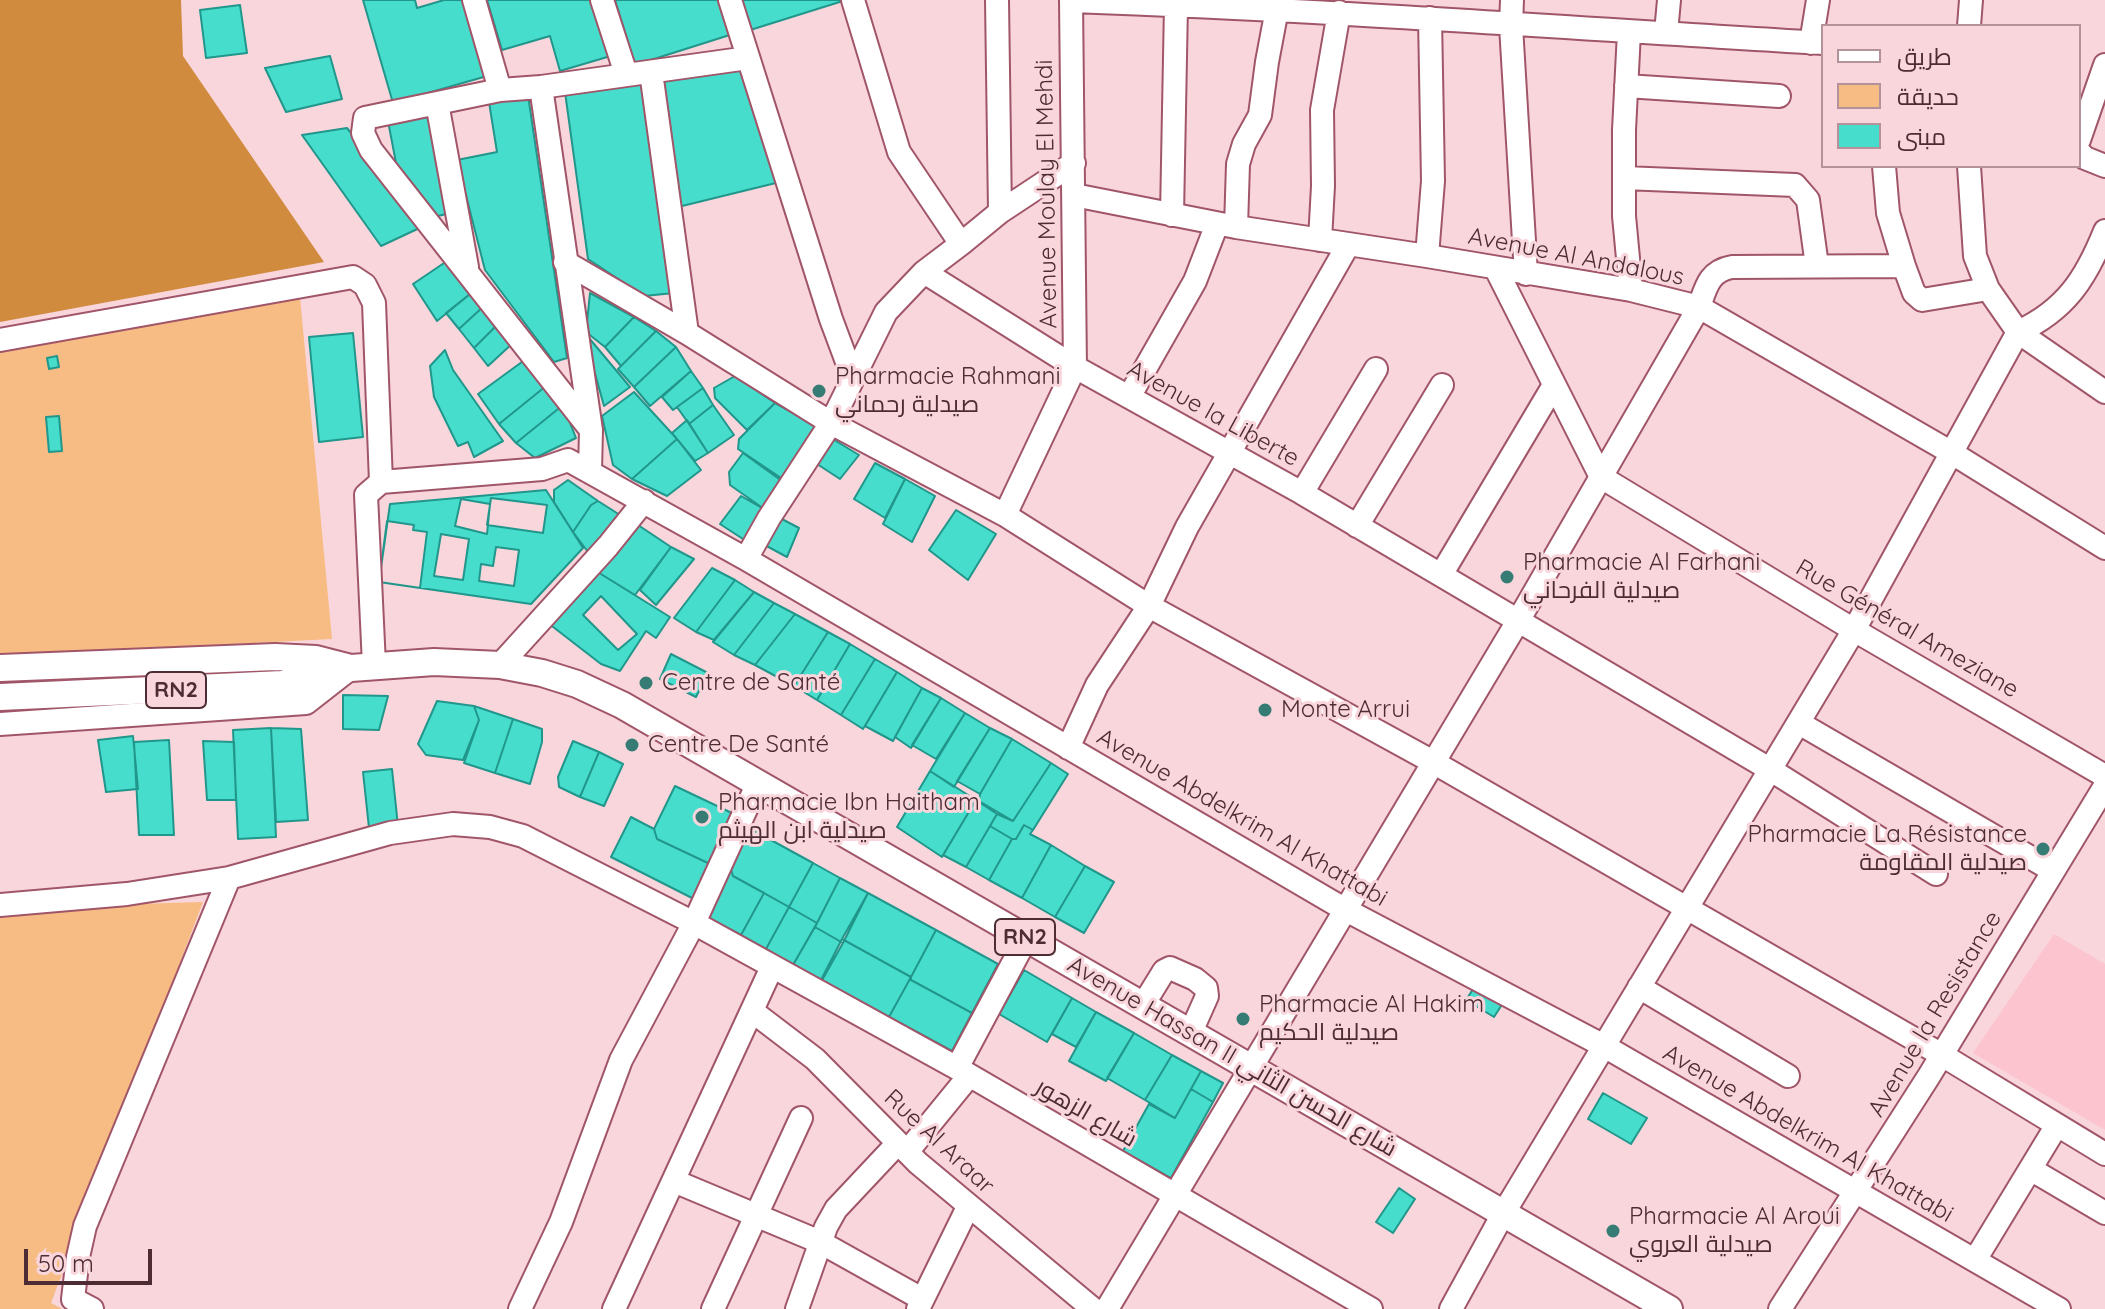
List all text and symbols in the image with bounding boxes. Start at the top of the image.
legend [1821,24,2081,168]
text: طريق [1897,41,1952,71]
street label: Avenue Moulay El Mehdi [1030,59,1064,329]
text: حديقة [1897,81,1959,111]
text: مبنى [1897,121,1946,151]
street label: Avenue Al Andalous [1466,222,1686,292]
street label: Avenue la Liberte [1122,355,1304,473]
place label: Pharmacie Rahmani صيدلية رحماني [835,363,1061,419]
marker: Pharmacie Rahmani صيدلية رحماني [810,382,828,400]
place label: Pharmacie Al Farhani صيدلية الفرحاني [1523,549,1761,605]
street label: Rue Général Ameziane [1790,553,2024,705]
marker: Pharmacie Al Farhani صيدلية الفرحاني [1498,568,1516,586]
place label: Centre de Santé [662,669,840,697]
road number: RN2 [146,672,206,708]
marker: Centre de Santé [637,674,655,692]
place label: Monte Arrui [1281,696,1410,724]
marker: Monte Arrui [1256,701,1274,719]
street label: Avenue Abdelkrim Al Khattabi [1092,723,1392,913]
place label: Centre De Santé [648,731,829,759]
marker: Centre De Santé [623,736,641,754]
place label: Pharmacie Ibn Haitham صيدلية ابن الهيثم [718,789,980,845]
marker: Pharmacie Ibn Haitham صيدلية ابن الهيثم [693,808,711,826]
place label: Pharmacie La Résistance صيدلية المقاومة [1748,821,2027,877]
marker: Pharmacie La Résistance صيدلية المقاومة [2034,840,2052,858]
street label: Avenue la Resistance [1862,906,2008,1122]
road number: RN2 [995,919,1055,955]
street label: Avenue Hassan II شارع الحسن الثاني [1062,951,1402,1163]
place label: Pharmacie Al Hakim صيدلية الحكيم [1259,991,1484,1047]
marker: Pharmacie Al Hakim صيدلية الحكيم [1234,1010,1252,1028]
street label: Avenue Abdelkrim Al Khattabi [1658,1039,1958,1229]
street label: شارع الزهور [1030,1072,1142,1154]
street label: Rue Al Araar [878,1084,1000,1200]
place label: Pharmacie Al Aroui صيدلية العروي [1629,1203,1840,1259]
marker: Pharmacie Al Aroui صيدلية العروي [1604,1222,1622,1240]
scale bar [28,1233,156,1283]
text: 50 m [38,1248,94,1278]

